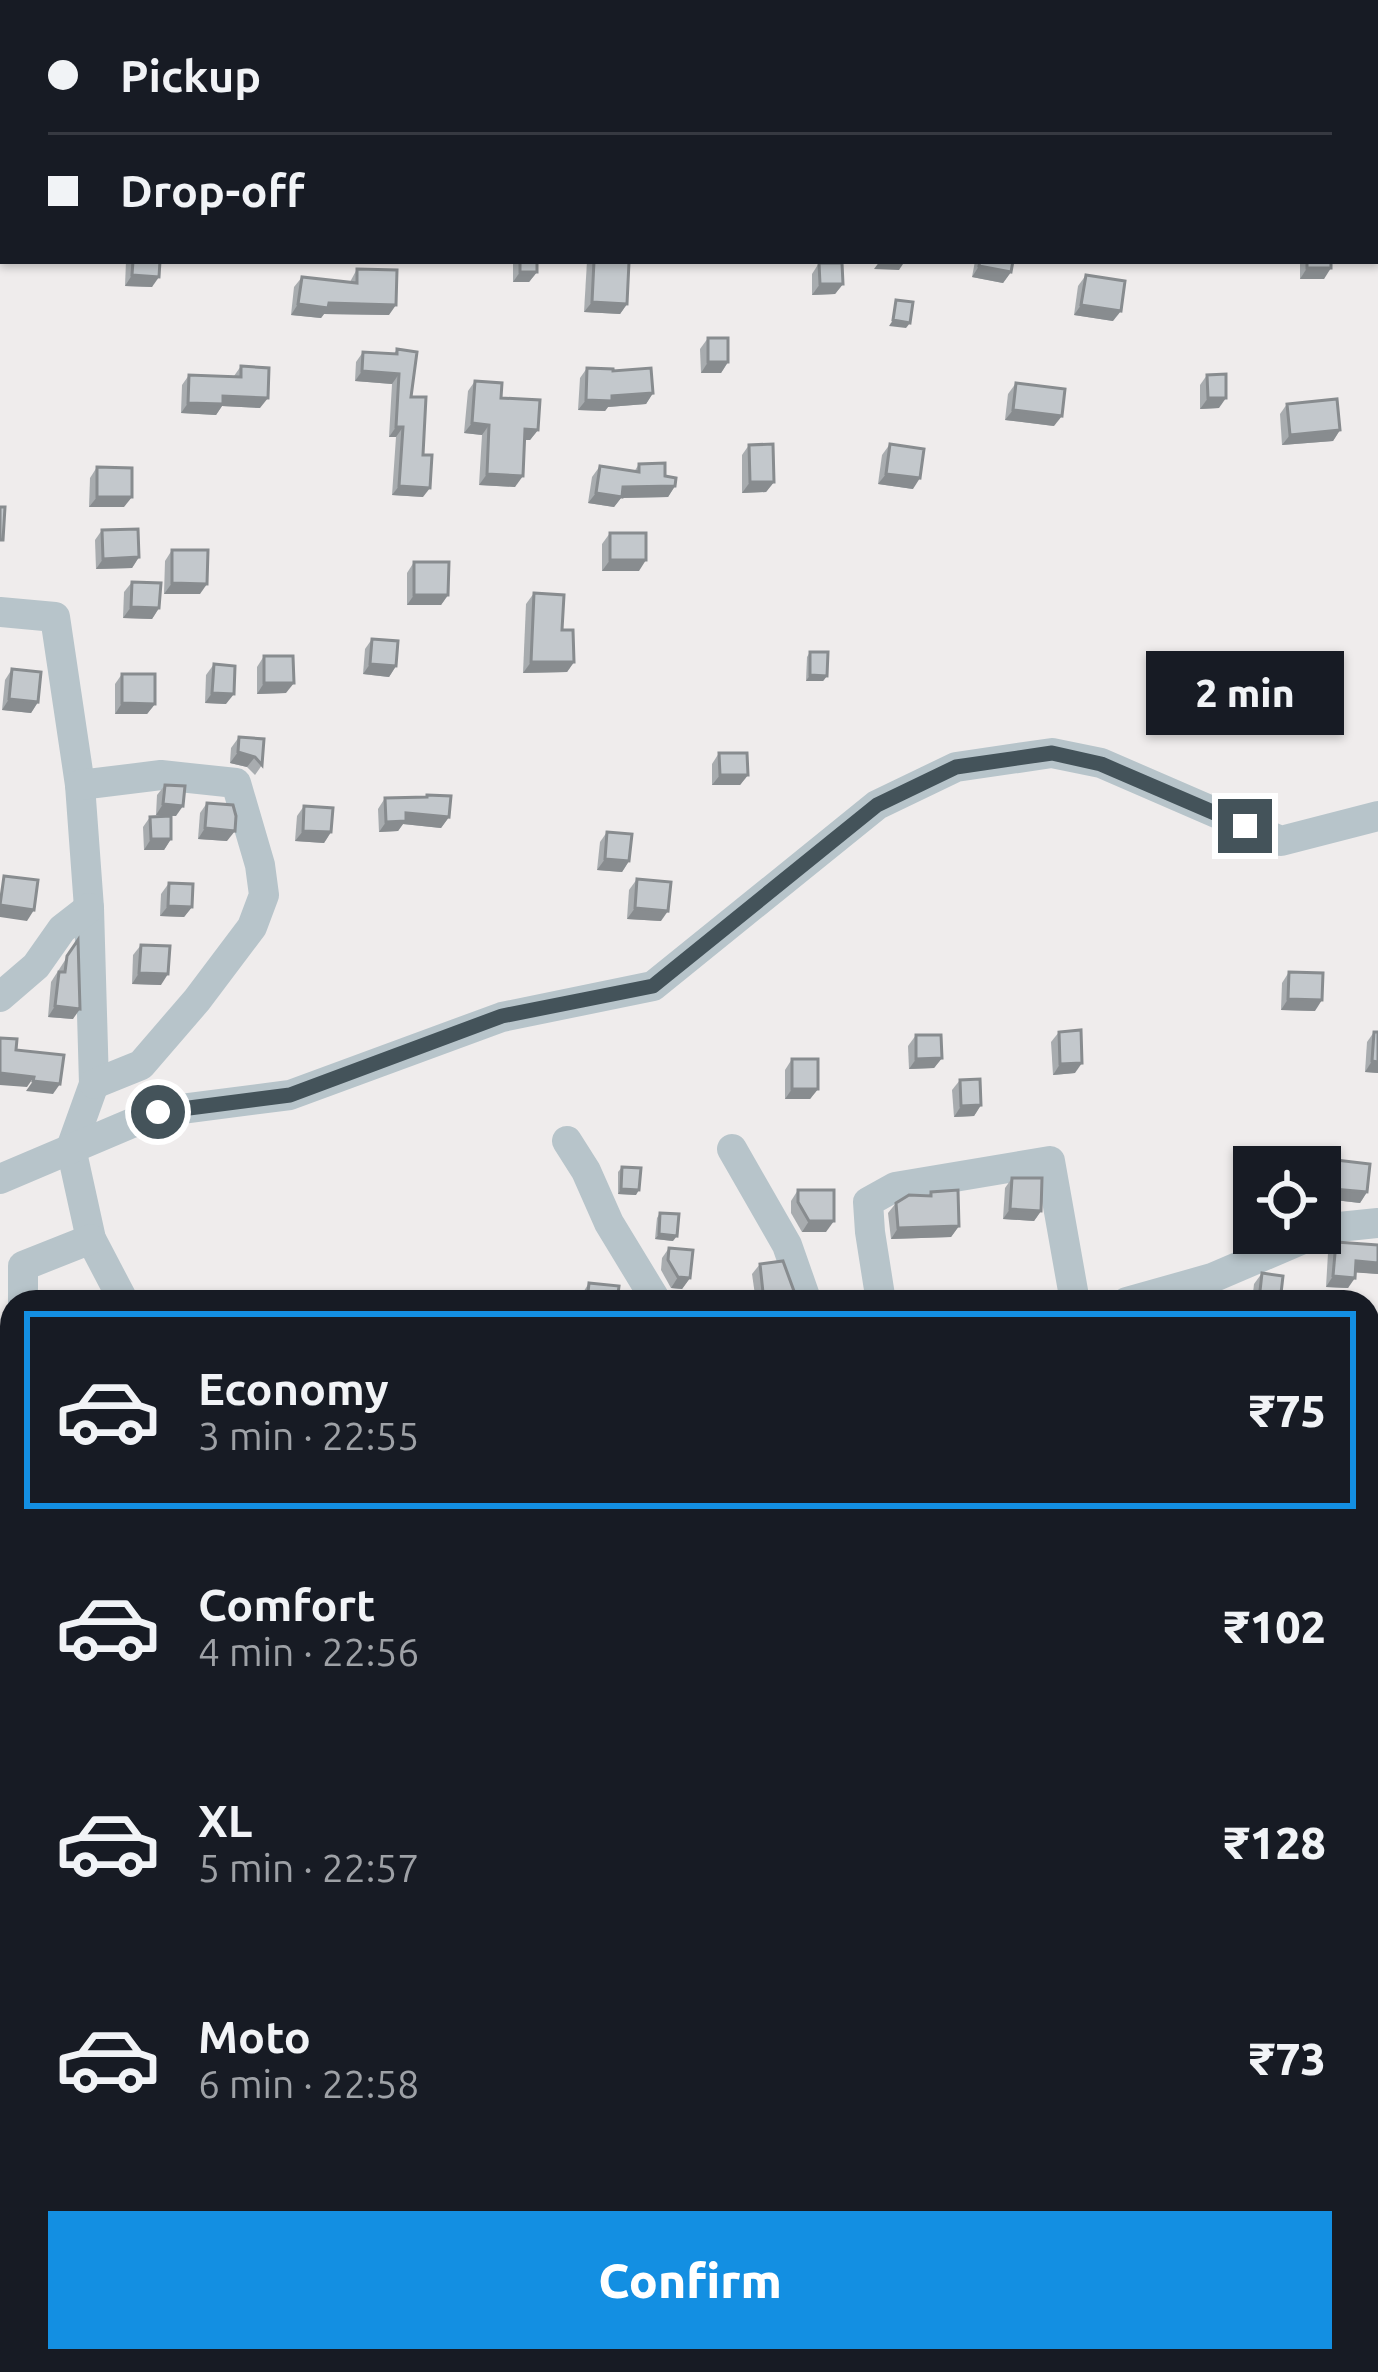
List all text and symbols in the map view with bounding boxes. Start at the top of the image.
text: Pickup [120,50,261,101]
text: Drop-off [120,165,305,216]
callout: 2 min [1146,652,1344,736]
text: 2 min [1195,671,1295,714]
route end [1218,799,1272,853]
route start [131,1085,185,1139]
map controls [1233,1146,1341,1254]
button: locate [1233,1146,1341,1254]
icon: car [54,1356,162,1464]
text: Economy [198,1363,389,1414]
text: ₹75 [1250,1385,1326,1436]
text: 3 min · 22:55 [198,1414,419,1457]
icon: car [54,1572,162,1680]
text: Comfort [198,1579,375,1630]
text: ₹102 [1224,1601,1326,1652]
text: 4 min · 22:56 [198,1630,419,1673]
icon: car [54,1788,162,1896]
text: XL [198,1795,252,1846]
text: ₹128 [1224,1817,1326,1868]
text: 5 min · 22:57 [198,1846,419,1889]
icon: car [54,2004,162,2112]
text: Moto [198,2011,311,2062]
text: ₹73 [1250,2033,1326,2084]
text: 6 min · 22:58 [198,2062,419,2105]
button: Confirm [48,2211,1332,2349]

